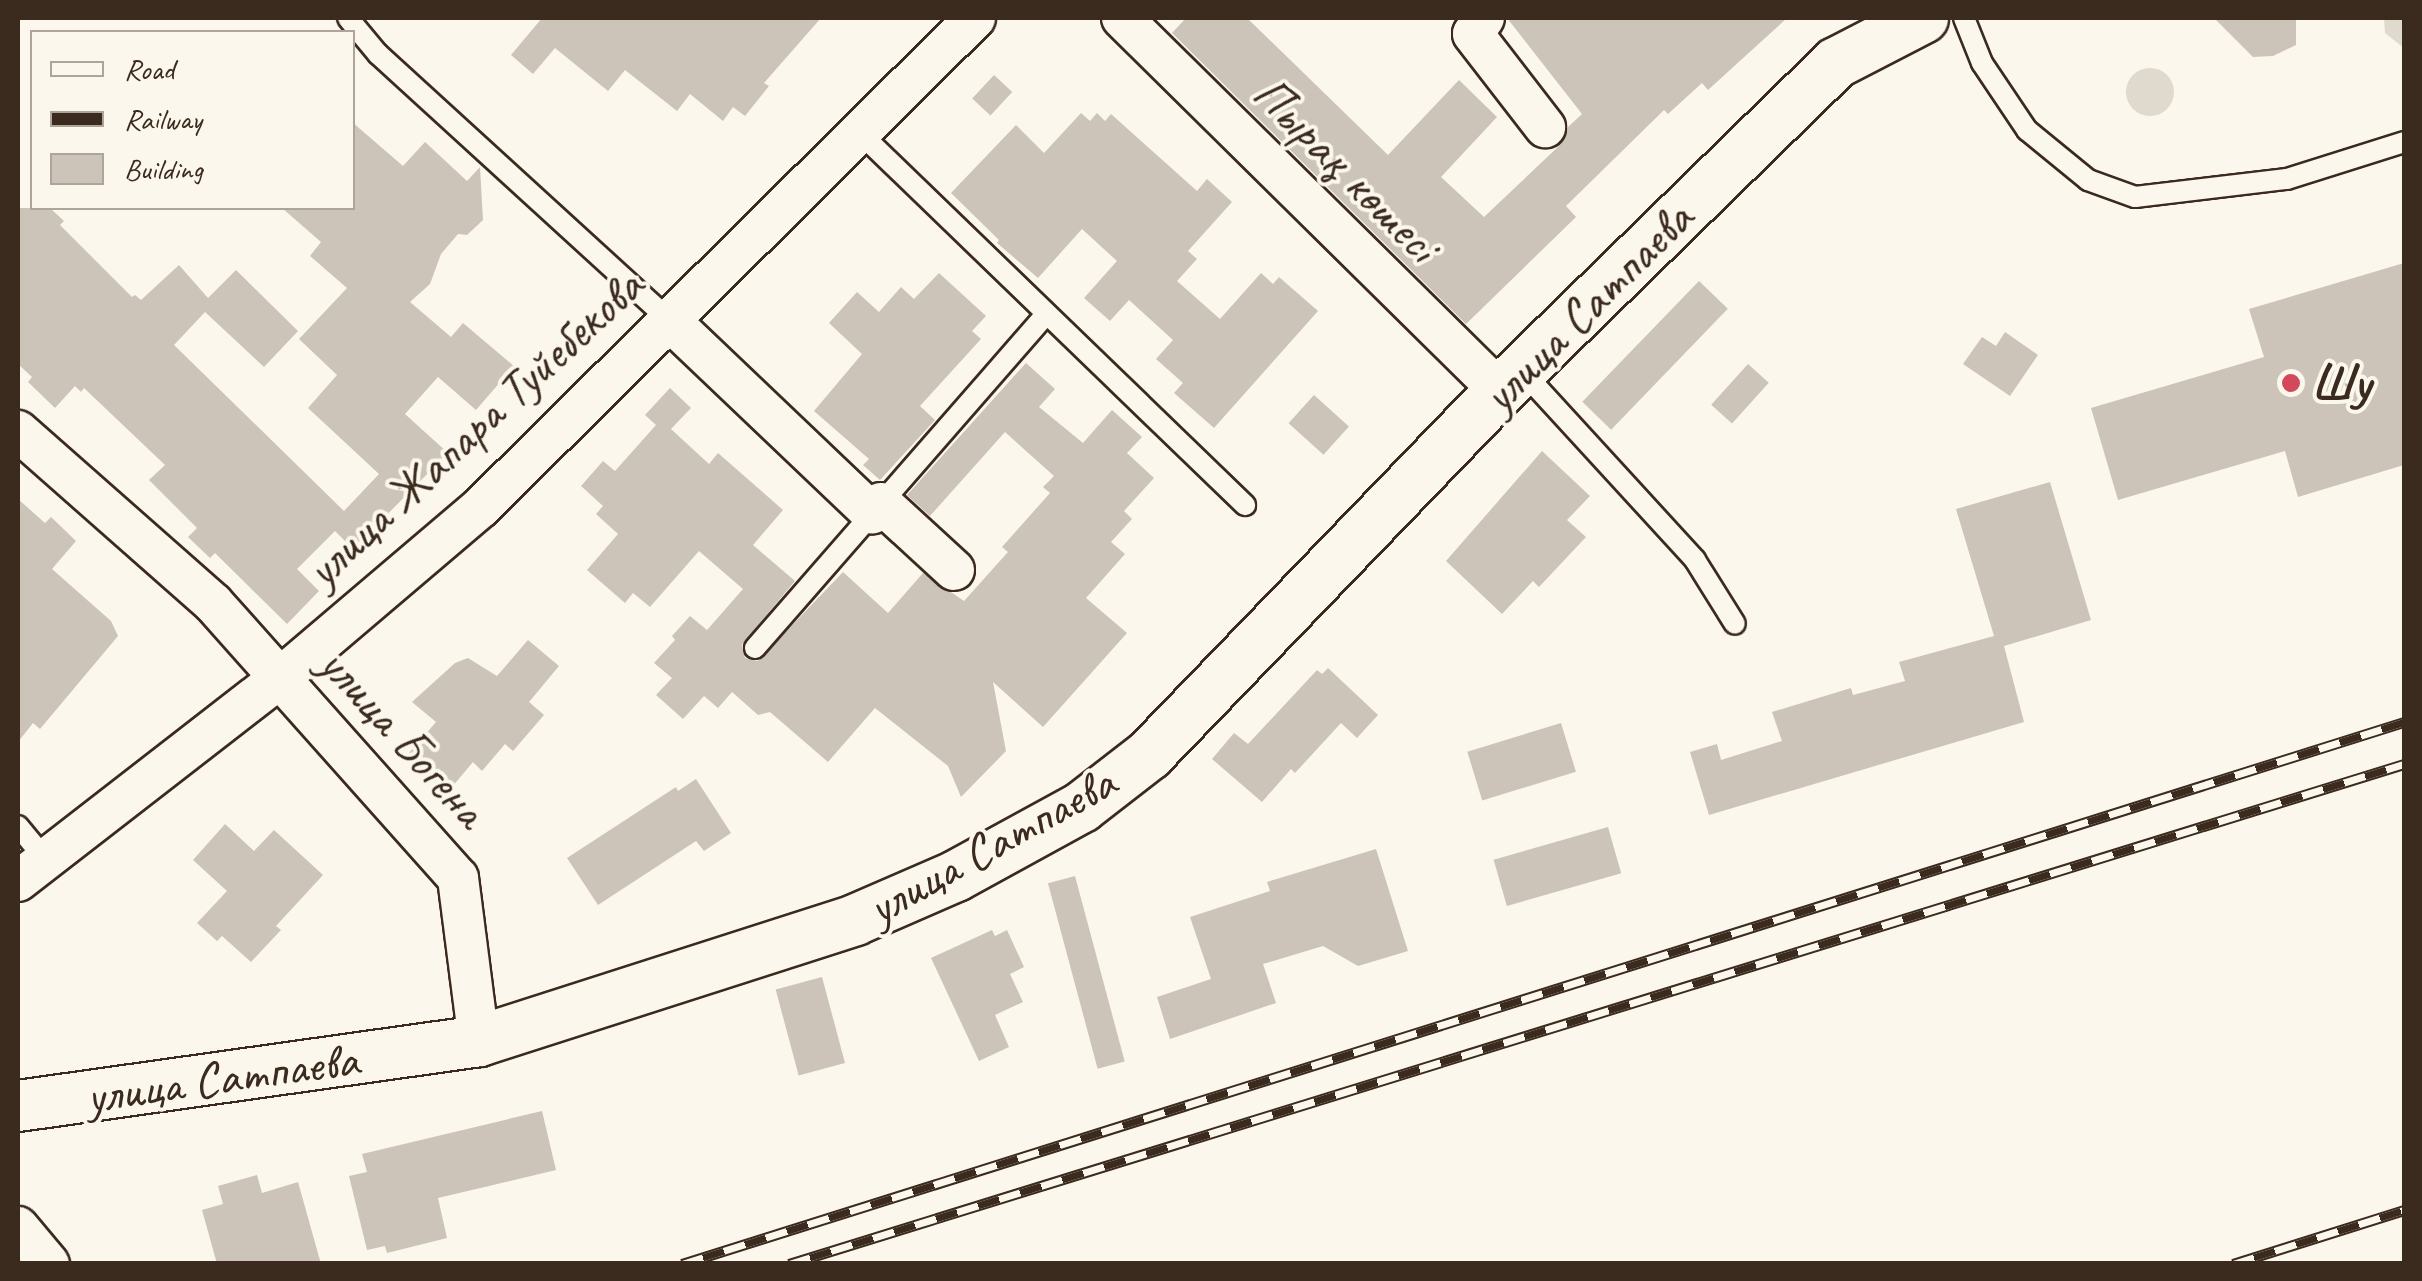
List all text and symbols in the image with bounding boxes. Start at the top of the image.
legend [30,30,355,210]
text: Road [124,50,174,88]
street label: Пырақ көшесі [1241,64,1451,274]
text: Railway [124,100,202,138]
text: Building [124,150,203,188]
street label: улица Сатпаева [1469,189,1705,425]
street label: улица Жапара Туйебекова [292,256,656,600]
place label: Шу [2311,353,2370,413]
marker: Шу [2280,372,2302,394]
street label: улица Богена [306,634,500,840]
street label: улица Сатпаева [857,752,1125,938]
street label: улица Сатпаева [82,1029,362,1127]

